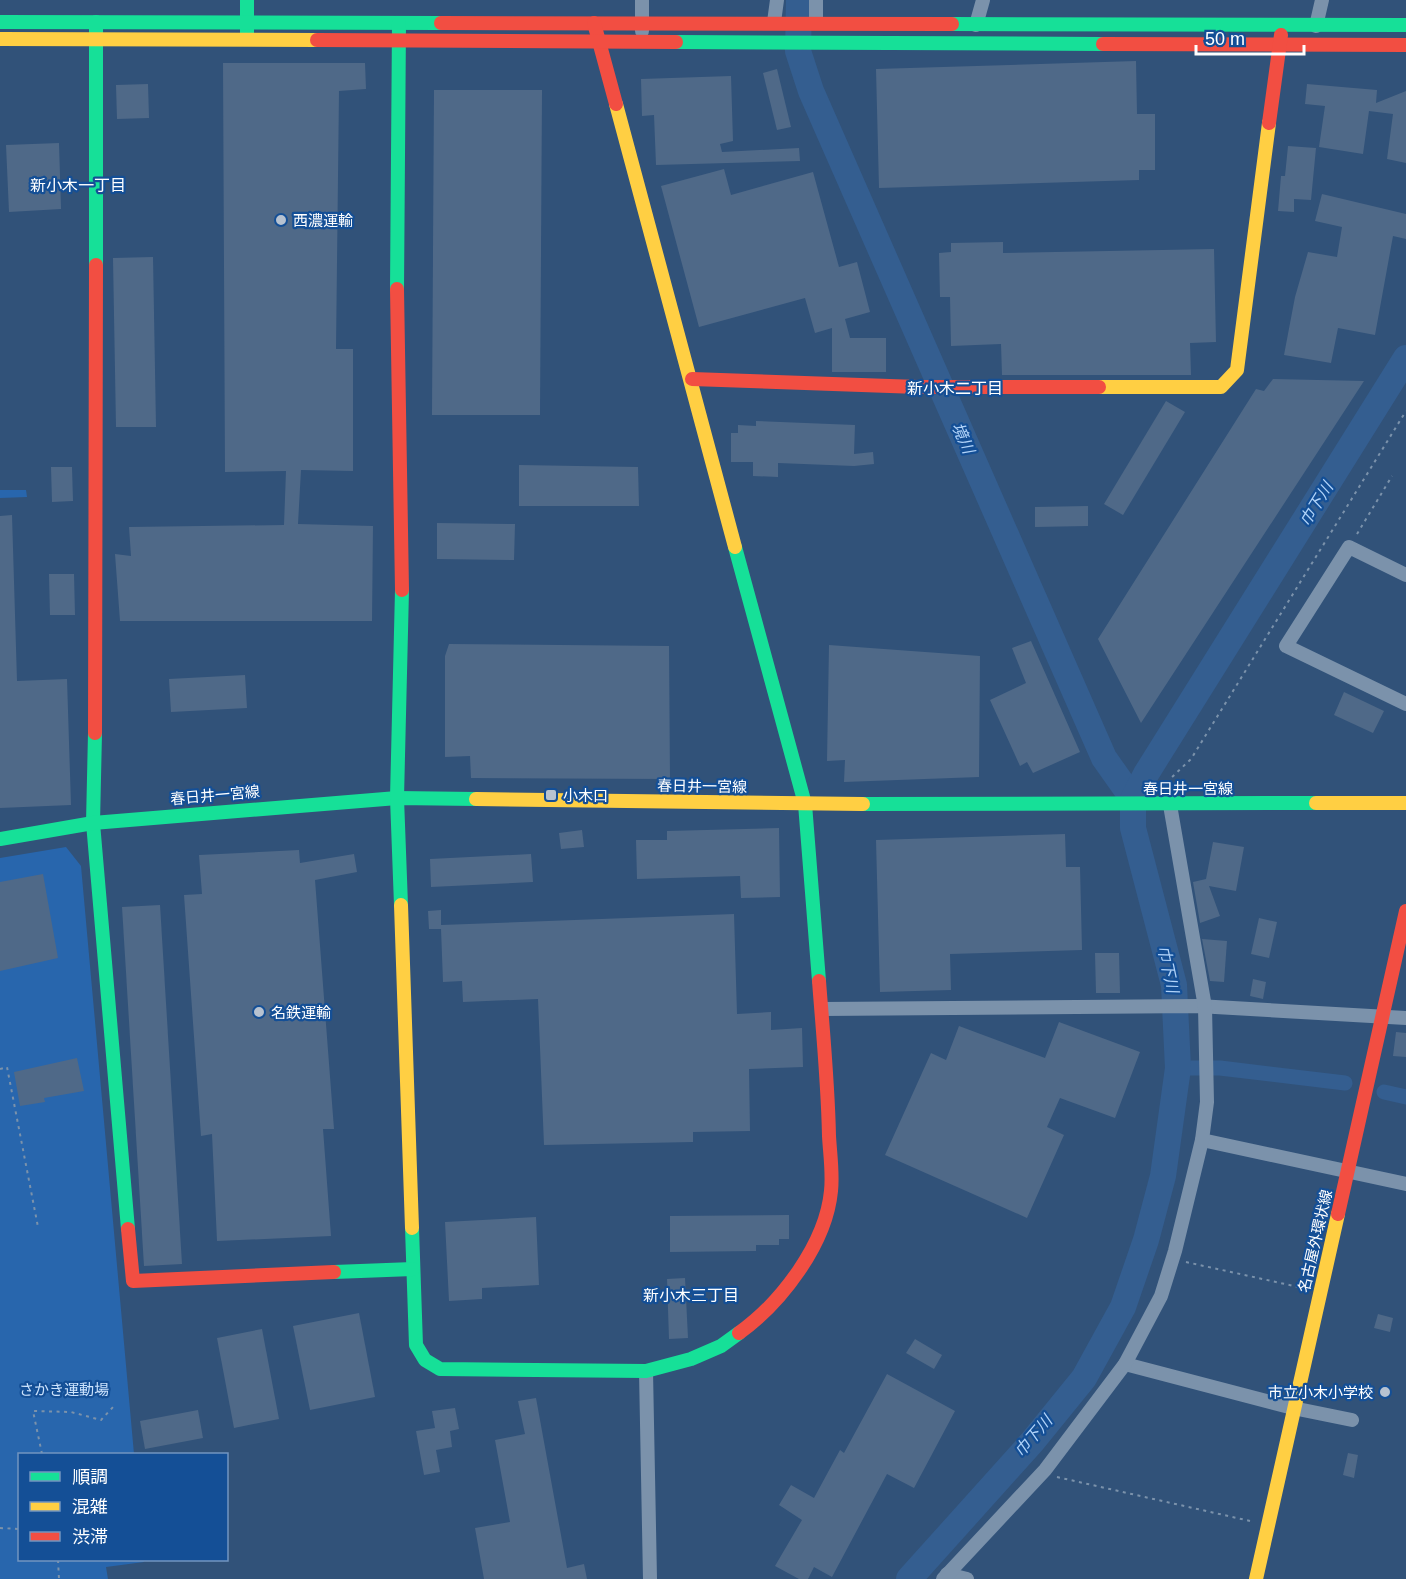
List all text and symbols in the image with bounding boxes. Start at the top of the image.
scale bar [1196,18,1304,56]
text: 50 m [1205,29,1245,49]
district label: 新小木一丁目 [30,177,126,194]
place label: 西濃運輸 [293,212,353,229]
marker: 西濃運輸 [274,213,288,227]
district label: 新小木二丁目 [907,380,1003,397]
water label: 境川 [949,420,978,458]
water label: 巾下川 [1296,477,1337,529]
street label: 春日井一宮線 [657,777,747,795]
street label: 春日井一宮線 [1143,780,1233,797]
street label: 春日井一宮線 [169,783,261,807]
place label: 小木口 [563,787,608,804]
marker: 小木口 [544,788,558,802]
water label: 巾下川 [1155,944,1182,996]
place label: 名鉄運輸 [271,1004,331,1021]
marker: 名鉄運輸 [252,1005,266,1019]
street label: 名古屋外環状線 [1295,1188,1335,1294]
district label: 新小木三丁目 [643,1287,739,1304]
park label: さかき運動場 [19,1381,109,1398]
place label: 市立小木小学校 [1268,1384,1373,1401]
marker: 市立小木小学校 [1378,1385,1392,1399]
water label: 巾下川 [1011,1411,1056,1460]
legend [18,1453,228,1561]
text: 順調 [72,1467,108,1487]
text: 混雑 [72,1497,108,1517]
text: 渋滞 [72,1527,108,1547]

